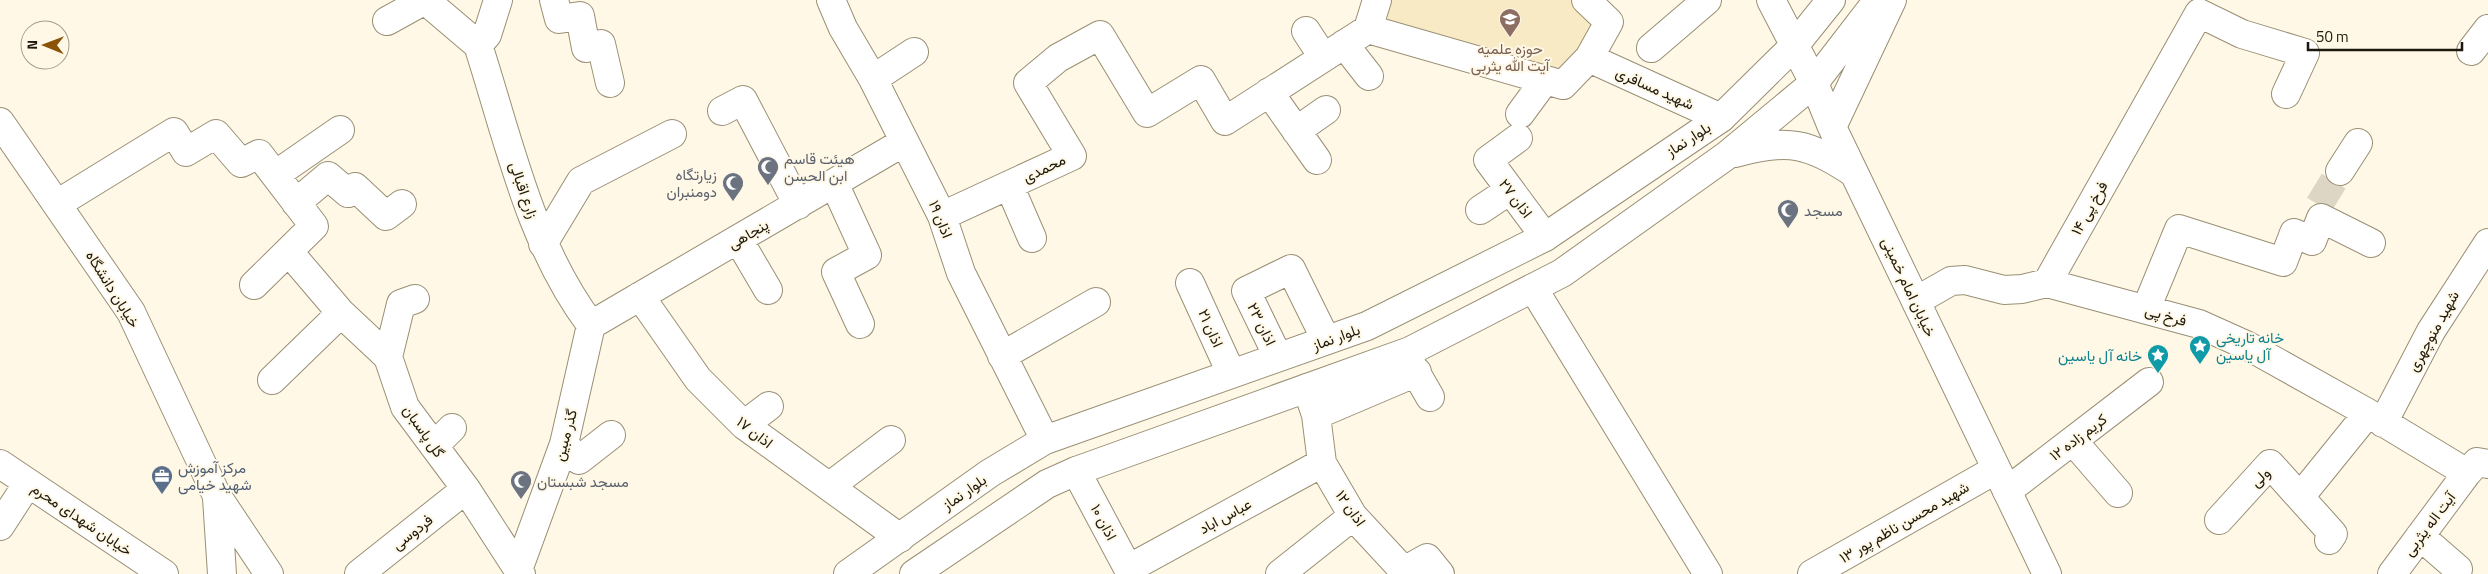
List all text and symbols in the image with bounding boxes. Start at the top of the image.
school or university icon: حوزه علمیه آیت الله یثربی [1498,7,1522,38]
north arrow [20,20,70,70]
scale bar [2308,20,2462,52]
text: 50 m [2316,25,2349,48]
place label: حوزه علمیه آیت الله یثربی [1471,37,1551,77]
text: N [21,40,42,50]
street label: شهید مسافری [1612,60,1698,116]
street label: بلوار نماز [1660,116,1715,163]
place label: هیئت قاسم ابن الحسن [784,147,855,187]
street label: محمدی [1019,148,1069,188]
mosque icon: هیئت قاسم ابن الحسن [756,155,780,186]
street label: زارع اقبالی [504,158,544,222]
place label: زیارتگاه دومنبران [667,163,717,203]
mosque icon: زیارتگاه دومنبران [721,171,745,202]
street label: اذان ۲۷ [1493,173,1539,223]
street label: فرخ پی ۱۴ [2065,177,2113,239]
street label: اذان ۱۹ [923,197,959,241]
mosque icon: مسجد [1776,198,1800,229]
place label: مسجد [1804,199,1843,222]
street label: پنجاهی [723,213,773,255]
street label: خیابان امام خمینی [1876,233,1942,341]
street label: خیابان دانشگاه [80,246,146,332]
street label: شهید منوچهری [2401,286,2465,376]
street label: فرخ پی [2142,298,2190,332]
street label: اذان ۲۳ [1242,299,1282,349]
street label: اذان ۲۱ [1192,305,1230,351]
street label: بلوار نماز [1308,318,1363,357]
place label: خانه تاریخی آل یاسین [2216,326,2284,366]
place icon: خانه تاریخی آل یاسین [2188,334,2212,365]
place icon: خانه آل یاسین [2146,343,2170,374]
place label: خانه آل یاسین [2058,344,2142,367]
street label: گل پاسبان [397,400,451,462]
street label: گذر مبین [547,406,583,464]
street label: کریم زاده ۱۲ [2044,407,2112,466]
street label: اذان ۱۷ [732,410,778,454]
place label: مرکز آموزش شهید خیامی [178,456,252,496]
street label: ولی [2245,462,2275,492]
office icon: مرکز آموزش شهید خیامی [150,464,174,495]
street label: بلوار نماز [936,468,991,516]
mosque icon: مسجد شبستان [509,469,533,500]
place label: مسجد شبستان [537,470,629,493]
street label: شهید محسن ناظم پور ۱۳ [1835,475,1973,569]
street label: خیابان شهدای محرم [27,477,137,561]
street label: اذان ۱۲ [1330,485,1372,531]
street label: آیت اله یثربی [2397,486,2462,561]
street label: عباس اباد [1195,492,1256,540]
street label: اذان ۱۰ [1085,500,1123,544]
street label: فردوسی [386,508,438,555]

